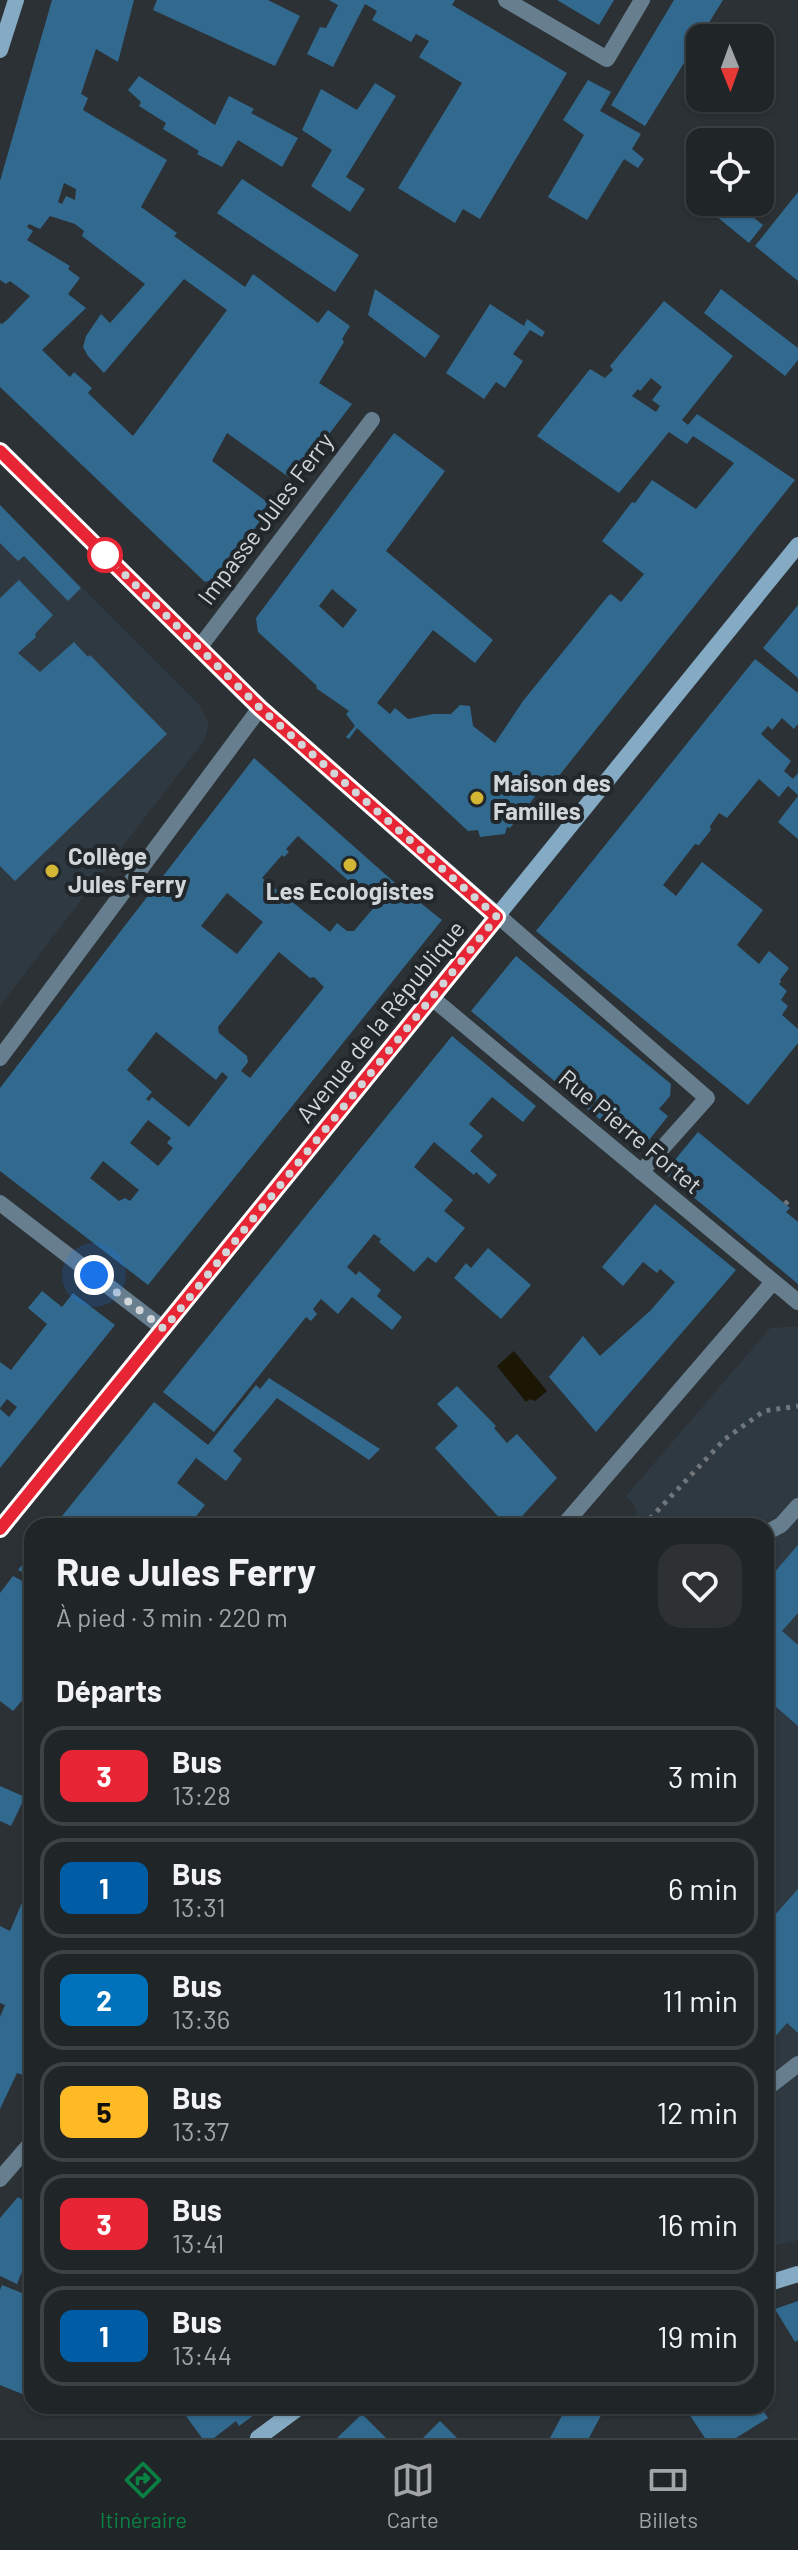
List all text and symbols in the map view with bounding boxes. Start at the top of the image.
north arrow [686,24,774,112]
map controls [686,24,774,216]
button: locate [686,128,774,216]
street label: Impasse Jules Ferry [191,426,339,610]
unlabelled marker [88,538,122,572]
place label: Maison des Familles [493,768,611,825]
marker: Maison des Familles [468,789,486,807]
place label: Collège Jules Ferry [68,841,187,898]
marker: Les Ecologistes [341,856,359,874]
marker: Collège Jules Ferry [43,862,61,880]
place label: Les Ecologistes [266,876,434,905]
street label: Avenue de la République [289,914,470,1128]
street label: Rue Pierre Fortet [554,1063,708,1199]
your location [74,1255,114,1295]
button: heart [658,1544,742,1628]
text: Rue Jules Ferry [56,1548,316,1594]
text: À pied · 3 min · 220 m [56,1601,288,1632]
text: Départs [56,1672,162,1708]
text: Bus [172,1743,222,1779]
text: 3 min [668,1758,738,1794]
text: 3 [96,1759,112,1793]
text: 13:28 [172,1779,231,1810]
text: Bus [172,1855,222,1891]
text: 6 min [668,1870,738,1906]
text: 1 [99,1871,109,1905]
text: 13:31 [172,1891,226,1922]
text: Bus [172,1967,222,2003]
text: 11 min [662,1982,738,2018]
text: 2 [96,1983,112,2017]
text: 13:36 [172,2003,230,2034]
text: Bus [172,2079,222,2115]
text: 12 min [657,2094,738,2130]
text: 5 [96,2095,112,2129]
text: 13:37 [172,2115,229,2146]
text: Bus [172,2191,222,2227]
text: 16 min [657,2206,738,2242]
text: 3 [96,2207,112,2241]
text: 13:41 [172,2227,224,2258]
text: Bus [172,2303,222,2339]
text: 19 min [657,2318,738,2354]
text: 1 [99,2319,109,2353]
text: 13:44 [172,2339,232,2370]
tab: Itinéraire [100,2458,187,2532]
tab: Carte [387,2458,439,2532]
tab: Billets [638,2458,698,2532]

